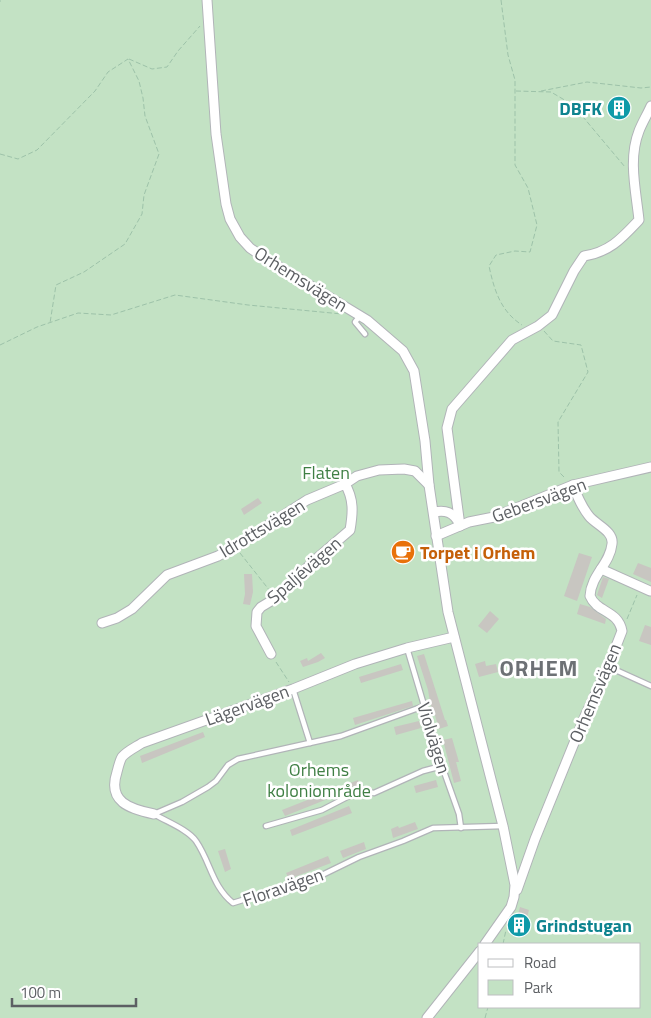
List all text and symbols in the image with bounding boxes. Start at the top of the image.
place label: DBFK [559,95,602,122]
building icon: DBFK [606,95,632,121]
street label: Orhemsvägen [249,240,353,318]
park label: Flaten [302,459,350,486]
street label: Gebersvägen [488,470,590,530]
street label: Idrottsvägen [214,492,310,564]
street label: Spaljévägen [261,530,347,610]
cafe icon: Torpet i Orhem [390,539,416,565]
place label: Torpet i Orhem [420,539,535,566]
street label: Orhemsvägen [562,639,628,747]
district label: ORHEM [500,651,578,685]
street label: Lägervägen [201,677,293,733]
street label: Violvägen [410,699,458,777]
park label: Orhems koloniområde [267,756,371,804]
street label: Floravägen [239,861,327,913]
building icon: Grindstugan [506,912,532,938]
place label: Grindstugan [536,912,632,939]
legend [478,943,641,1008]
text: Road [524,951,556,974]
scale bar [12,976,136,1008]
text: Park [524,976,553,999]
text: 100 m [20,981,61,1004]

